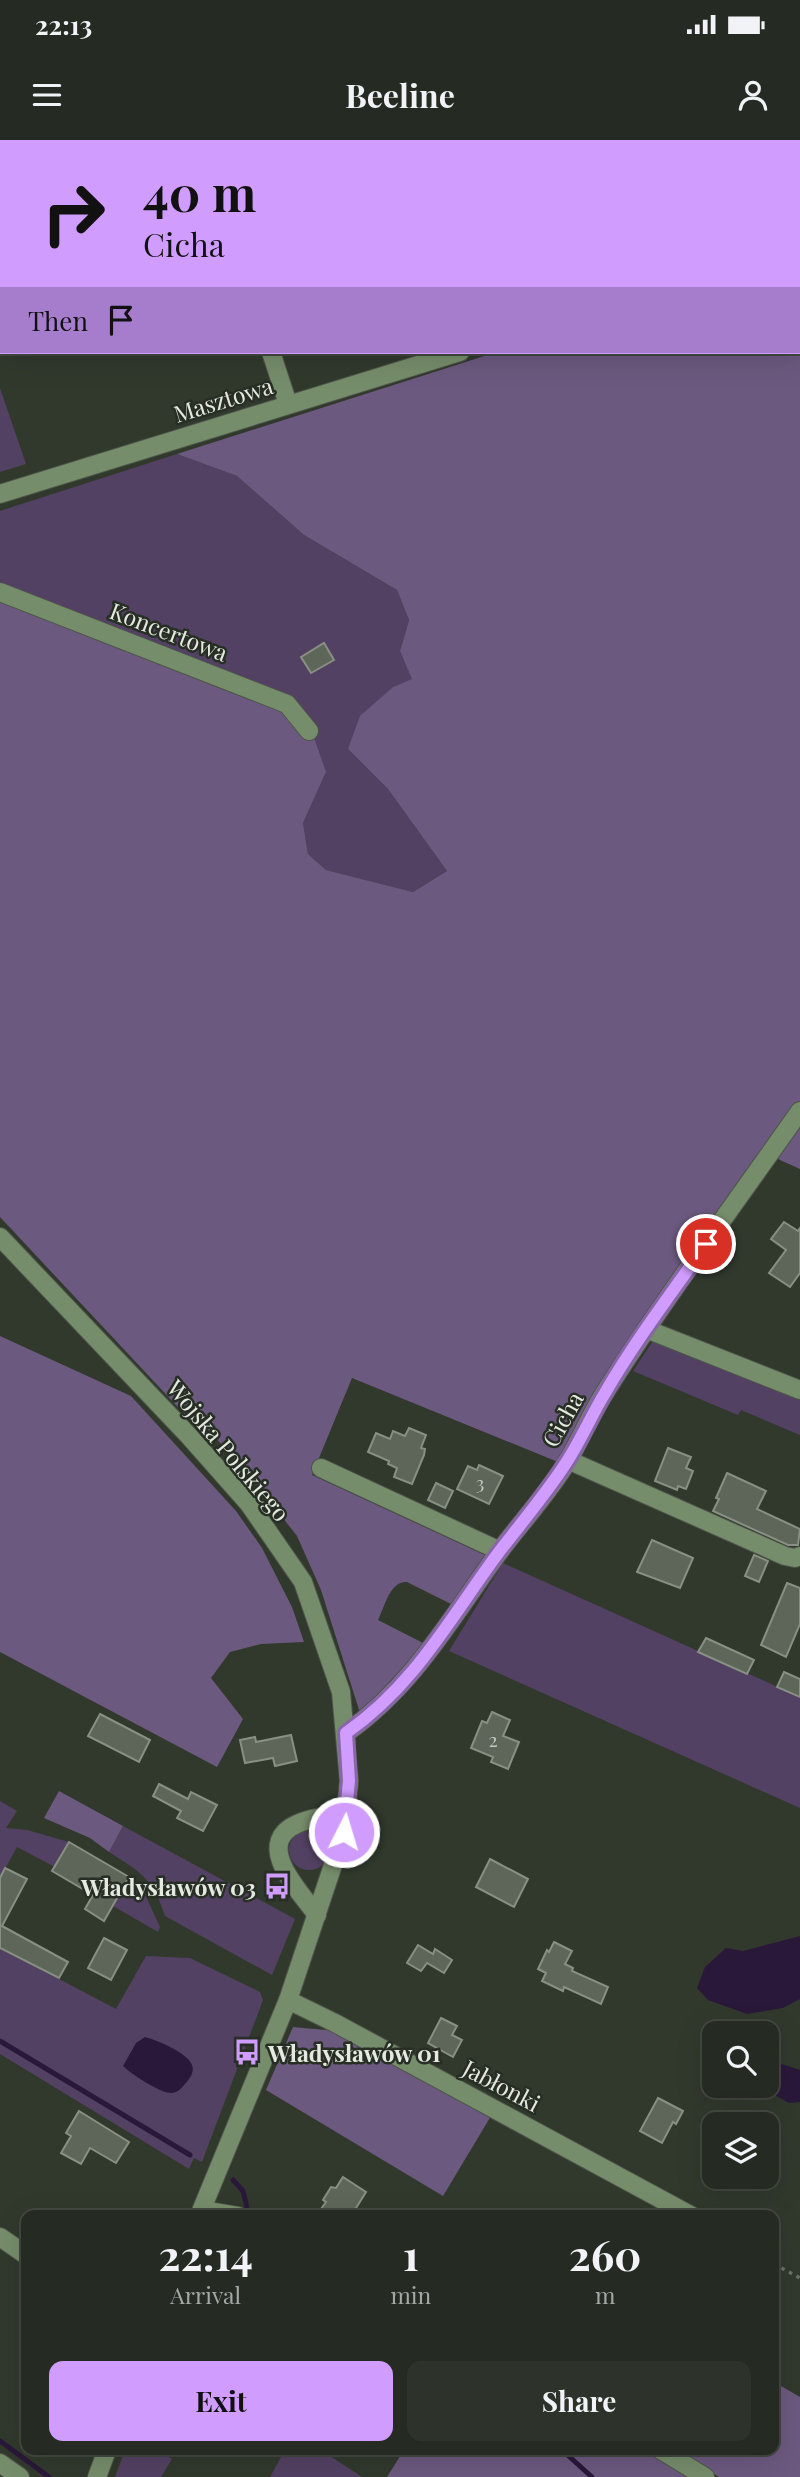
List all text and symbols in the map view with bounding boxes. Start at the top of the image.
text: 22:13 [35,7,92,42]
text: Beeline [345,73,455,116]
icon: menu [28,76,66,114]
icon: person [734,76,772,114]
text: 40 m [143,159,256,224]
icon: right [28,168,119,259]
text: Cicha [143,222,225,265]
icon: arrive [102,301,140,339]
text: Then [28,303,88,338]
street label: Masztowa [170,369,277,429]
street label: Koncertowa [106,594,233,668]
pin [676,1214,736,1274]
icon: arrive [687,1225,725,1263]
street label: Wojska Polskiego [160,1372,297,1527]
street label: Cicha [534,1385,590,1452]
house number: 3 [476,1469,484,1495]
house number: 2 [488,1726,498,1752]
position arrow [307,1795,381,1869]
place label: Władysławów 03 [80,1871,256,1902]
bus stop icon: Władysławów 03 [262,1871,292,1901]
map controls [702,2021,779,2189]
button: search [702,2021,779,2098]
bus stop icon: Władysławów 01 [232,2037,262,2067]
place label: Władysławów 01 [267,2037,441,2068]
street label: Jabłonki [457,2051,546,2118]
button: layers [702,2112,779,2189]
text: 22:14 [159,2226,253,2282]
text: 1 [403,2226,419,2282]
text: 260 [569,2226,641,2282]
text: Arrival [170,2279,241,2310]
text: min [390,2279,431,2310]
text: m [595,2279,615,2310]
button: Exit [49,2361,393,2441]
button: Share [407,2361,751,2441]

